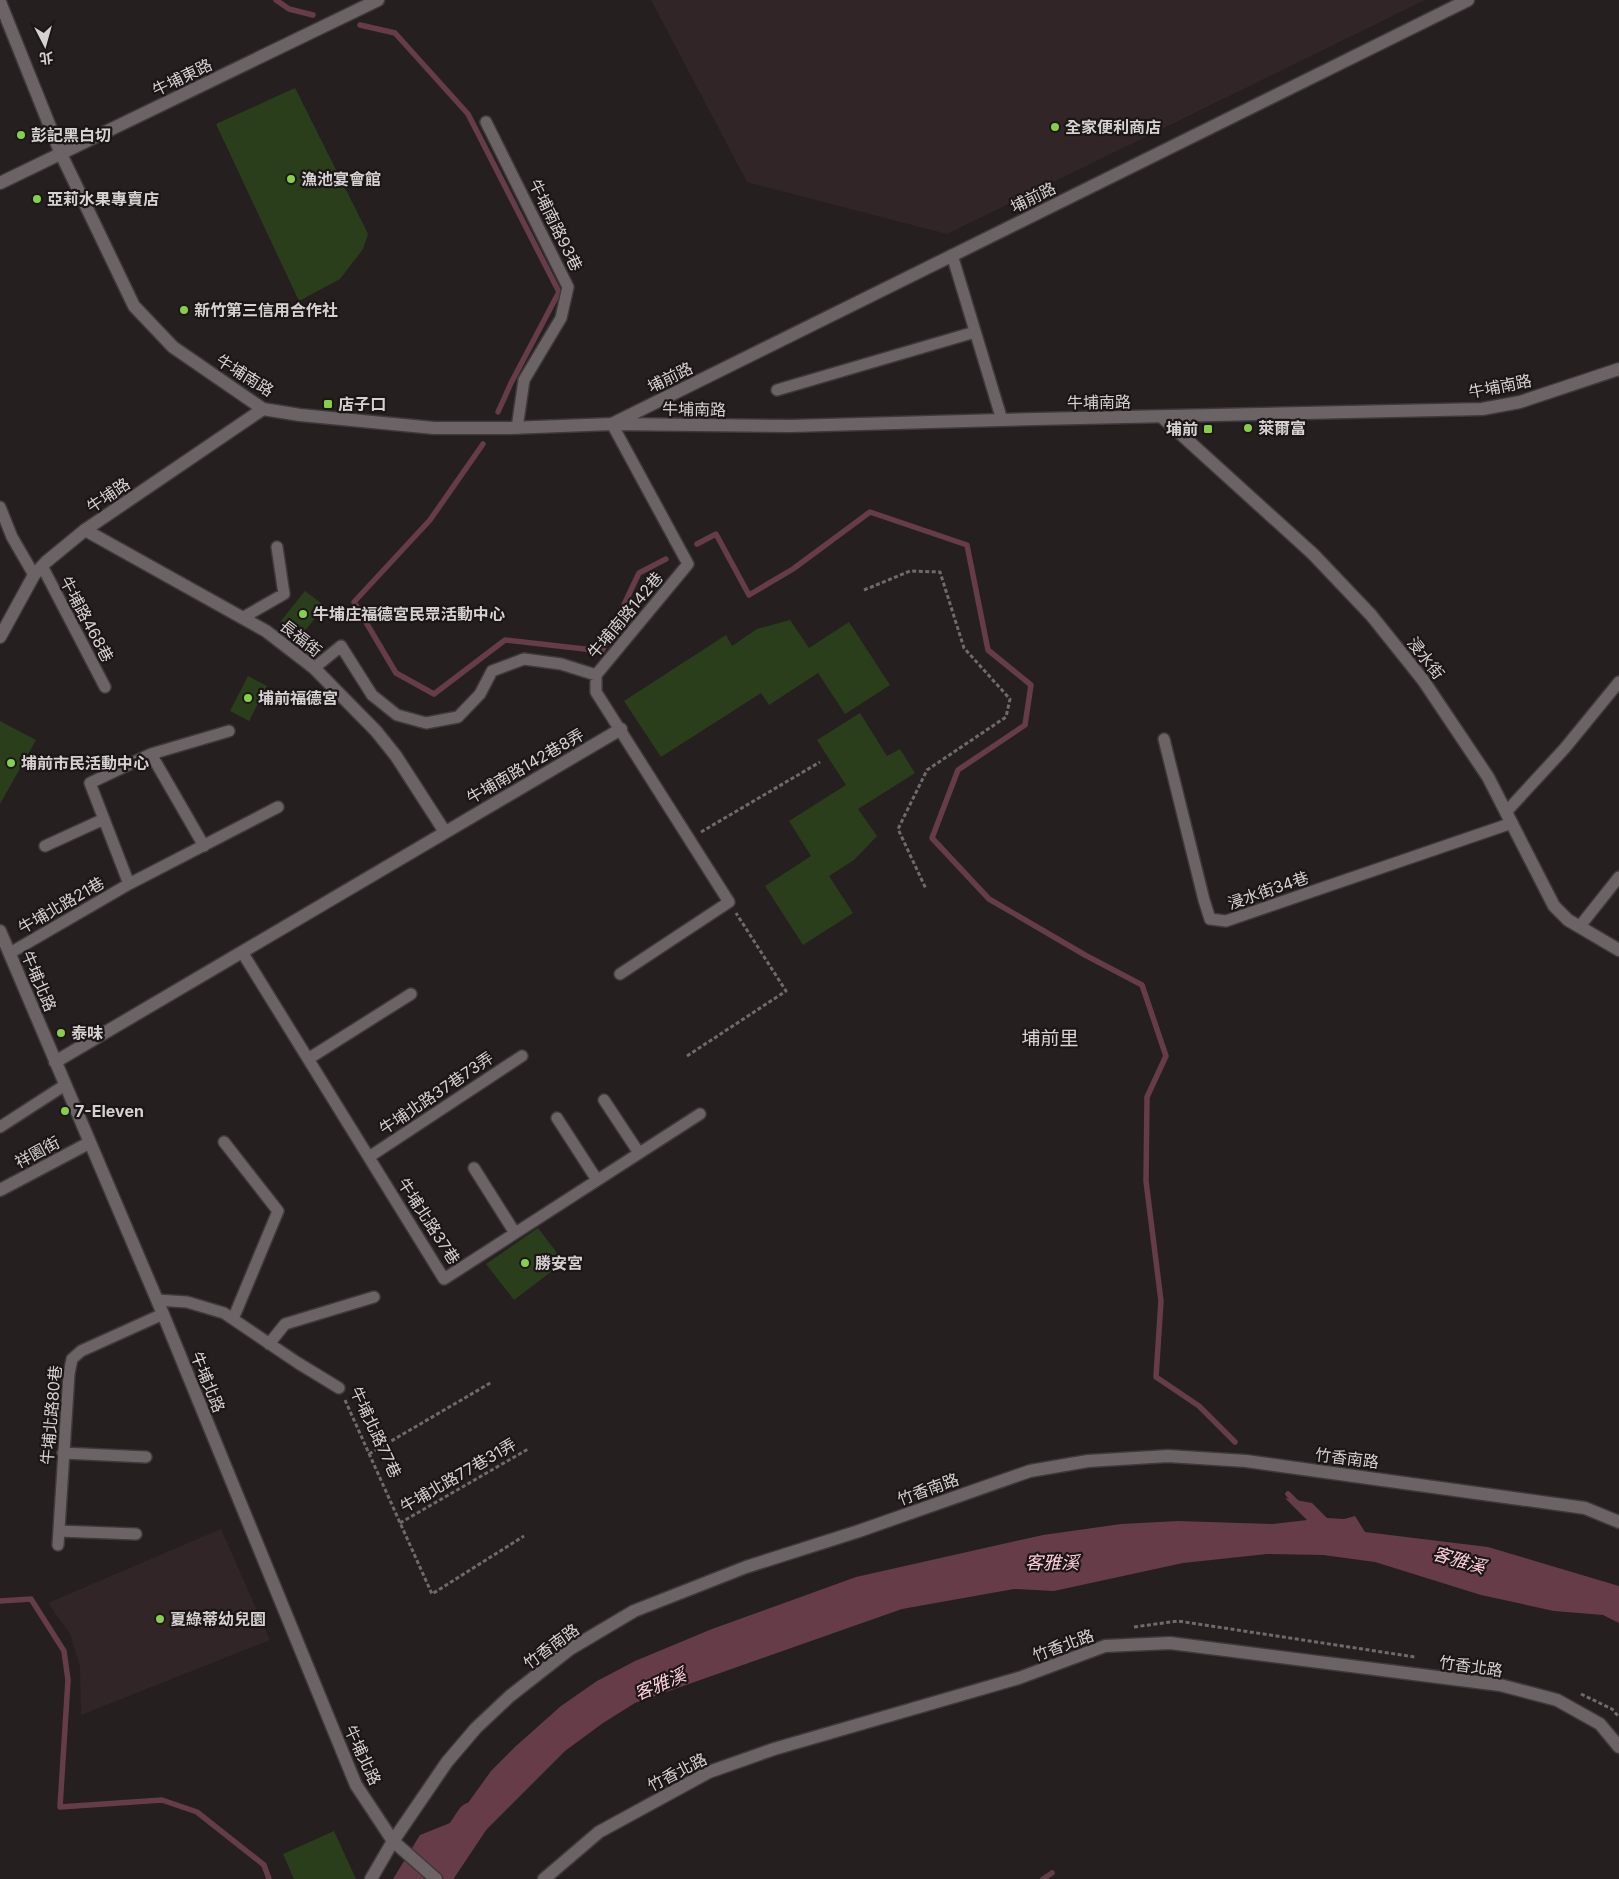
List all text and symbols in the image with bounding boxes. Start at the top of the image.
north arrow [20,20,70,70]
text: 北 [39,49,54,68]
street label: 牛埔東路 [149,54,215,100]
place label: 全家便利商店 [1065,117,1161,137]
marker: 全家便利商店 [1049,121,1061,133]
place label: 彭記黑白切 [31,125,111,145]
marker: 彭記黑白切 [15,129,27,141]
place label: 漁池宴會館 [301,169,381,189]
marker: 漁池宴會館 [285,173,297,185]
street label: 牛埔南路93巷 [525,176,587,274]
street label: 埔前路 [1007,177,1059,217]
place label: 亞莉水果專賣店 [47,189,159,209]
marker: 亞莉水果專賣店 [31,193,43,205]
place label: 新竹第三信用合作社 [194,300,338,320]
marker: 新竹第三信用合作社 [178,304,190,316]
street label: 牛埔南路 [213,350,277,400]
street label: 埔前路 [644,357,696,397]
street label: 牛埔南路 [1467,370,1533,402]
street label: 牛埔南路 [1067,391,1131,413]
place label: 店子口 [338,394,386,414]
marker: 店子口 [322,398,334,410]
street label: 牛埔南路 [662,398,726,420]
place label: 萊爾富 [1258,418,1306,438]
place label: 埔前 [1166,419,1198,439]
marker: 萊爾富 [1242,422,1254,434]
marker: 埔前 [1202,423,1214,435]
street label: 牛埔路 [83,473,133,517]
street label: 牛埔南路142巷 [583,568,667,662]
street label: 牛埔路468巷 [56,573,118,665]
place label: 牛埔庄福德宮民眾活動中心 [313,604,505,624]
marker: 牛埔庄福德宮民眾活動中心 [297,608,309,620]
street label: 長福街 [276,615,326,661]
street label: 浸水街 [1403,633,1449,683]
place label: 埔前福德宮 [258,688,338,708]
marker: 埔前福德宮 [242,692,254,704]
street label: 牛埔南路142巷8弄 [463,724,587,808]
place label: 埔前市民活動中心 [21,753,149,773]
marker: 埔前市民活動中心 [5,757,17,769]
street label: 浸水街34巷 [1225,867,1311,913]
street label: 牛埔北路21巷 [14,872,108,938]
street label: 牛埔北路 [17,948,61,1014]
place label: 泰味 [71,1023,103,1043]
marker: 泰味 [55,1027,67,1039]
district label: 埔前里 [1021,1027,1079,1050]
street label: 牛埔北路37巷73弄 [375,1047,497,1139]
place label: 7-Eleven [75,1101,144,1121]
marker: 7-Eleven [59,1105,71,1117]
street label: 祥園街 [11,1132,63,1172]
street label: 牛埔北路37巷 [394,1174,464,1268]
place label: 勝安宮 [535,1253,583,1273]
marker: 勝安宮 [519,1257,531,1269]
street label: 牛埔北路 [187,1349,229,1415]
street label: 牛埔北路80巷 [37,1364,65,1466]
street label: 牛埔北路77巷 [346,1383,406,1481]
street label: 牛埔北路77巷31弄 [396,1434,520,1516]
street label: 竹香南路 [1314,1444,1380,1472]
street label: 竹香南路 [895,1469,961,1509]
water label: 客雅溪 [1430,1542,1491,1578]
water label: 客雅溪 [1025,1552,1082,1573]
place label: 夏綠蒂幼兒園 [170,1609,266,1629]
marker: 夏綠蒂幼兒園 [154,1613,166,1625]
street label: 竹香南路 [519,1619,583,1673]
street label: 竹香北路 [1030,1625,1096,1665]
street label: 竹香北路 [1438,1652,1504,1680]
water label: 客雅溪 [631,1663,692,1704]
street label: 牛埔北路 [340,1722,386,1788]
street label: 竹香北路 [644,1749,710,1795]

